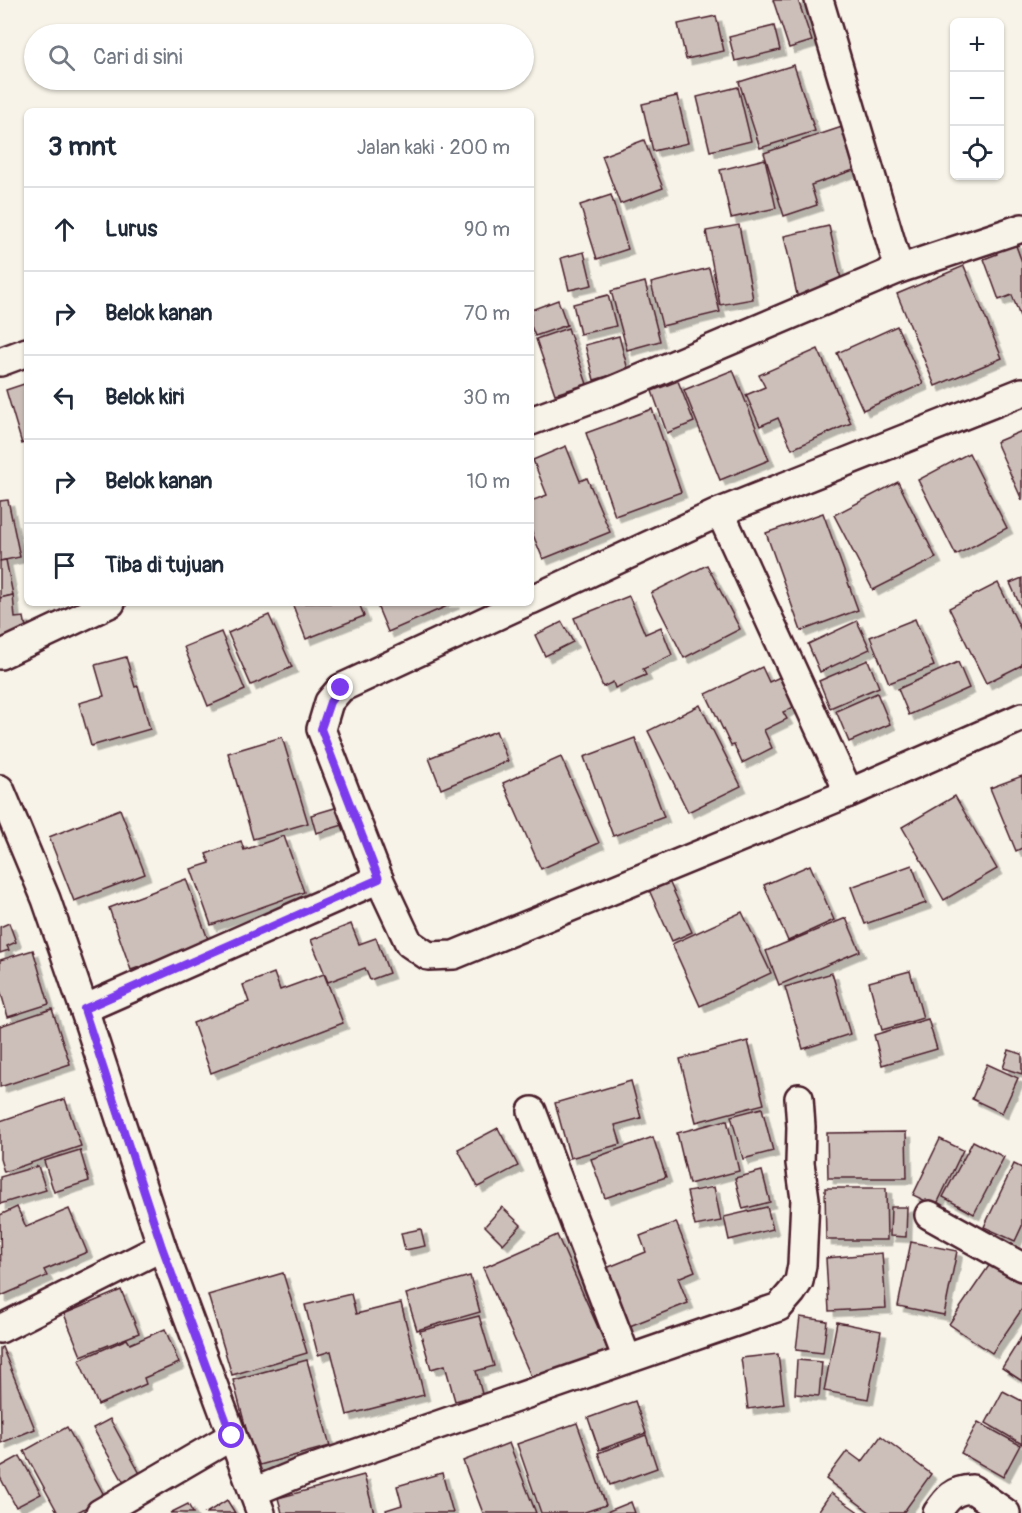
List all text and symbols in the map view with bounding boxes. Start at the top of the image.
map controls [950,18,1004,180]
button: + [950,18,1004,72]
search box [24,24,534,90]
icon: search [45,41,78,74]
text: Cari di sini [93,43,183,71]
button: − [950,72,1004,126]
button: locate [950,126,1004,180]
text: 3 mnt [48,131,116,163]
text: Jalan kaki · 200 m [357,135,510,160]
icon: ahead [48,213,81,246]
text: Lurus [105,215,157,243]
text: 90 m [464,217,510,242]
icon: right [48,297,81,330]
text: Belok kanan [105,299,213,327]
text: 70 m [464,301,510,326]
icon: left [48,381,81,414]
text: Belok kiri [105,383,184,411]
text: 30 m [463,385,510,410]
icon: right [48,465,81,498]
text: Belok kanan [105,467,213,495]
text: 10 m [466,469,510,494]
icon: arrive [48,549,81,582]
text: Tiba di tujuan [105,551,224,579]
route end [327,674,353,700]
route start [218,1422,244,1448]

